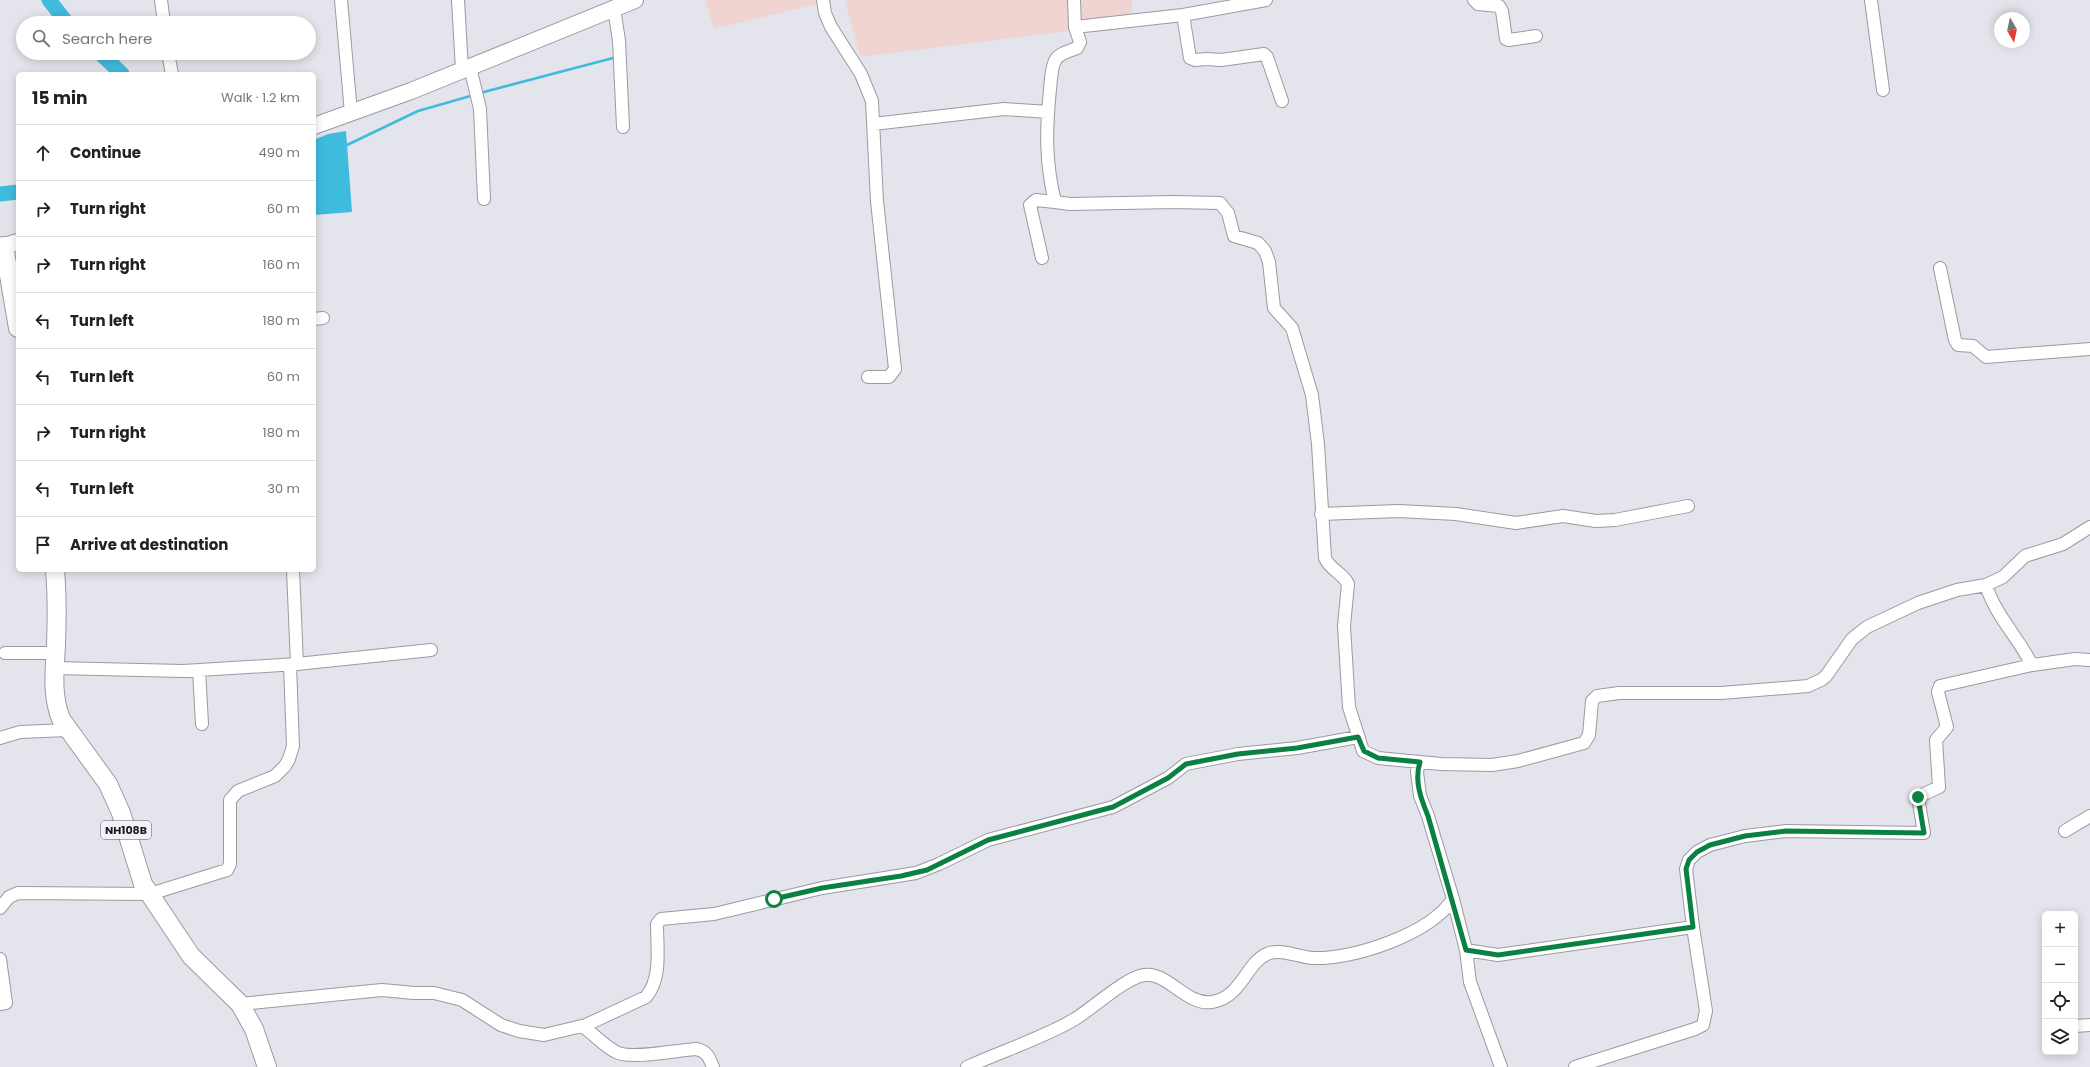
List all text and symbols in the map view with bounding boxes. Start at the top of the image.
north arrow [1994,12,2030,48]
search box [16,16,316,60]
icon: search [30,27,52,49]
text: Search here [62,28,152,49]
text: 15 min [32,86,88,110]
text: Walk · 1.2 km [221,88,300,107]
icon: ahead [32,142,54,164]
text: Continue [70,142,141,163]
text: 490 m [259,143,300,162]
icon: right [32,198,54,220]
text: Turn right [70,198,146,219]
text: 60 m [267,199,300,218]
icon: right [32,254,54,276]
text: Turn right [70,254,146,275]
text: 160 m [263,255,300,274]
icon: left [32,310,54,332]
text: Turn left [70,310,134,331]
text: 180 m [263,311,300,330]
icon: left [32,366,54,388]
text: Turn left [70,366,134,387]
text: 60 m [267,367,300,386]
icon: right [32,422,54,444]
text: Turn right [70,422,146,443]
text: 180 m [263,423,300,442]
icon: left [32,478,54,500]
text: Turn left [70,478,134,499]
text: 30 m [267,479,300,498]
icon: arrive [32,534,54,556]
text: Arrive at destination [70,534,228,555]
route end [1909,788,1927,806]
road number: NH108B [101,821,151,839]
route start [765,890,783,908]
map controls [2042,911,2078,1055]
button: + [2042,911,2078,947]
button: − [2042,947,2078,983]
button: locate [2042,983,2078,1019]
button: layers [2042,1019,2078,1055]

